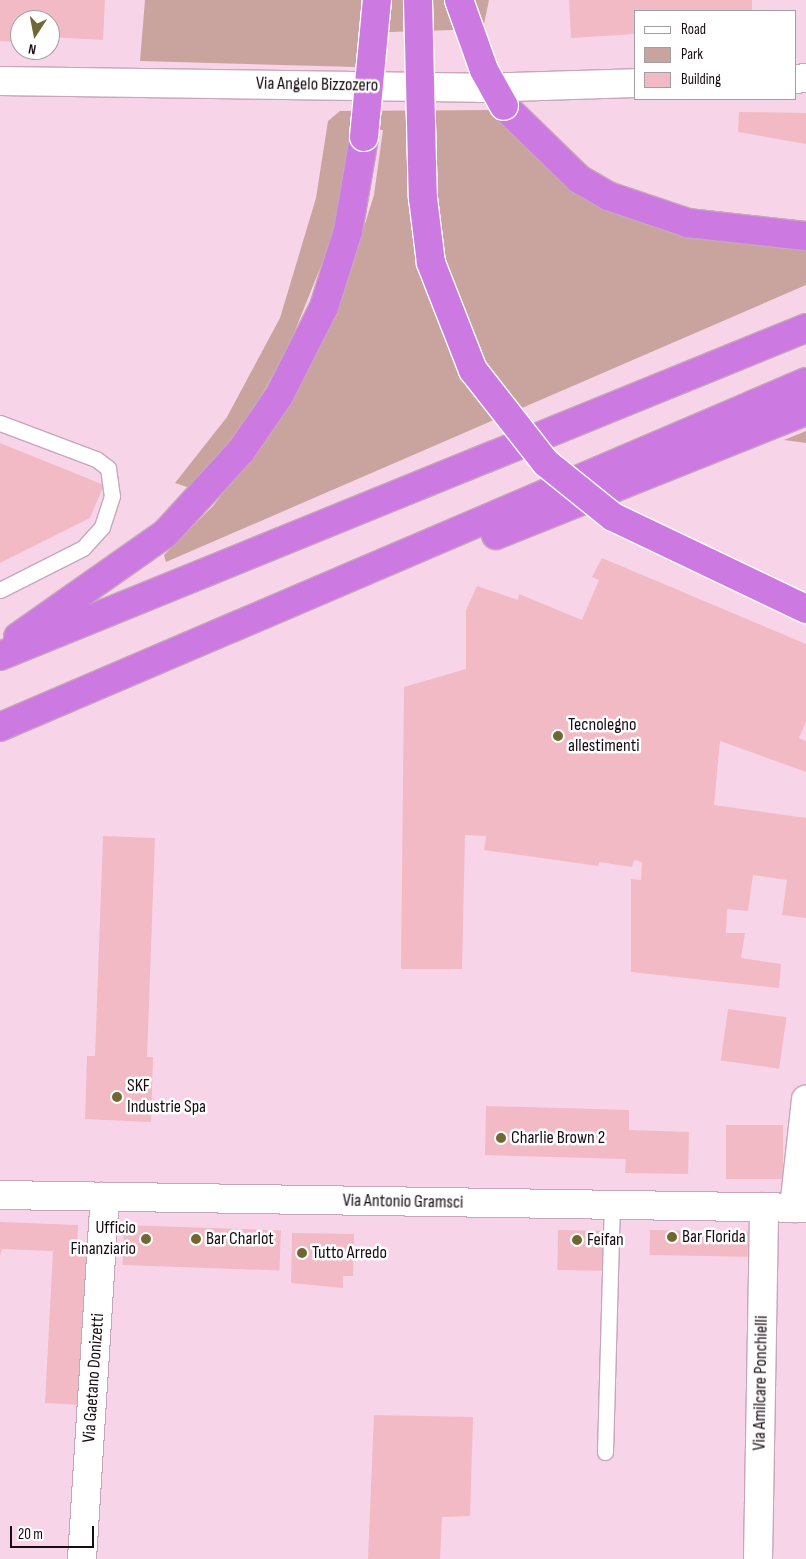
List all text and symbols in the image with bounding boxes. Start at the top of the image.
north arrow [10,10,60,60]
legend [634,10,796,100]
text: Road [681,20,706,39]
text: N [27,40,38,58]
text: Park [681,45,703,64]
text: Building [681,70,721,89]
street label: Via Angelo Bizzozero [256,73,378,97]
place label: Tecnolegno allestimenti [568,715,640,758]
marker: Tecnolegno allestimenti [552,730,564,742]
place label: SKF Industrie Spa [127,1076,206,1118]
marker: SKF Industrie Spa [111,1091,123,1103]
place label: Charlie Brown 2 [511,1127,605,1149]
marker: Charlie Brown 2 [495,1132,507,1144]
street label: Via Antonio Gramsci [342,1190,464,1214]
place label: Ufficio Finanziario [70,1218,136,1260]
place label: Bar Florida [682,1226,746,1248]
place label: Bar Charlot [206,1228,274,1250]
place label: Feifan [587,1229,624,1251]
marker: Bar Florida [666,1231,678,1243]
marker: Ufficio Finanziario [140,1233,152,1245]
marker: Bar Charlot [190,1233,202,1245]
marker: Feifan [571,1234,583,1246]
place label: Tutto Arredo [312,1242,387,1264]
marker: Tutto Arredo [296,1247,308,1259]
street label: Via Gaetano Donizetti [79,1313,109,1443]
street label: Via Amilcare Ponchielli [749,1315,773,1451]
scale bar [12,1516,96,1548]
text: 20 m [18,1525,43,1544]

